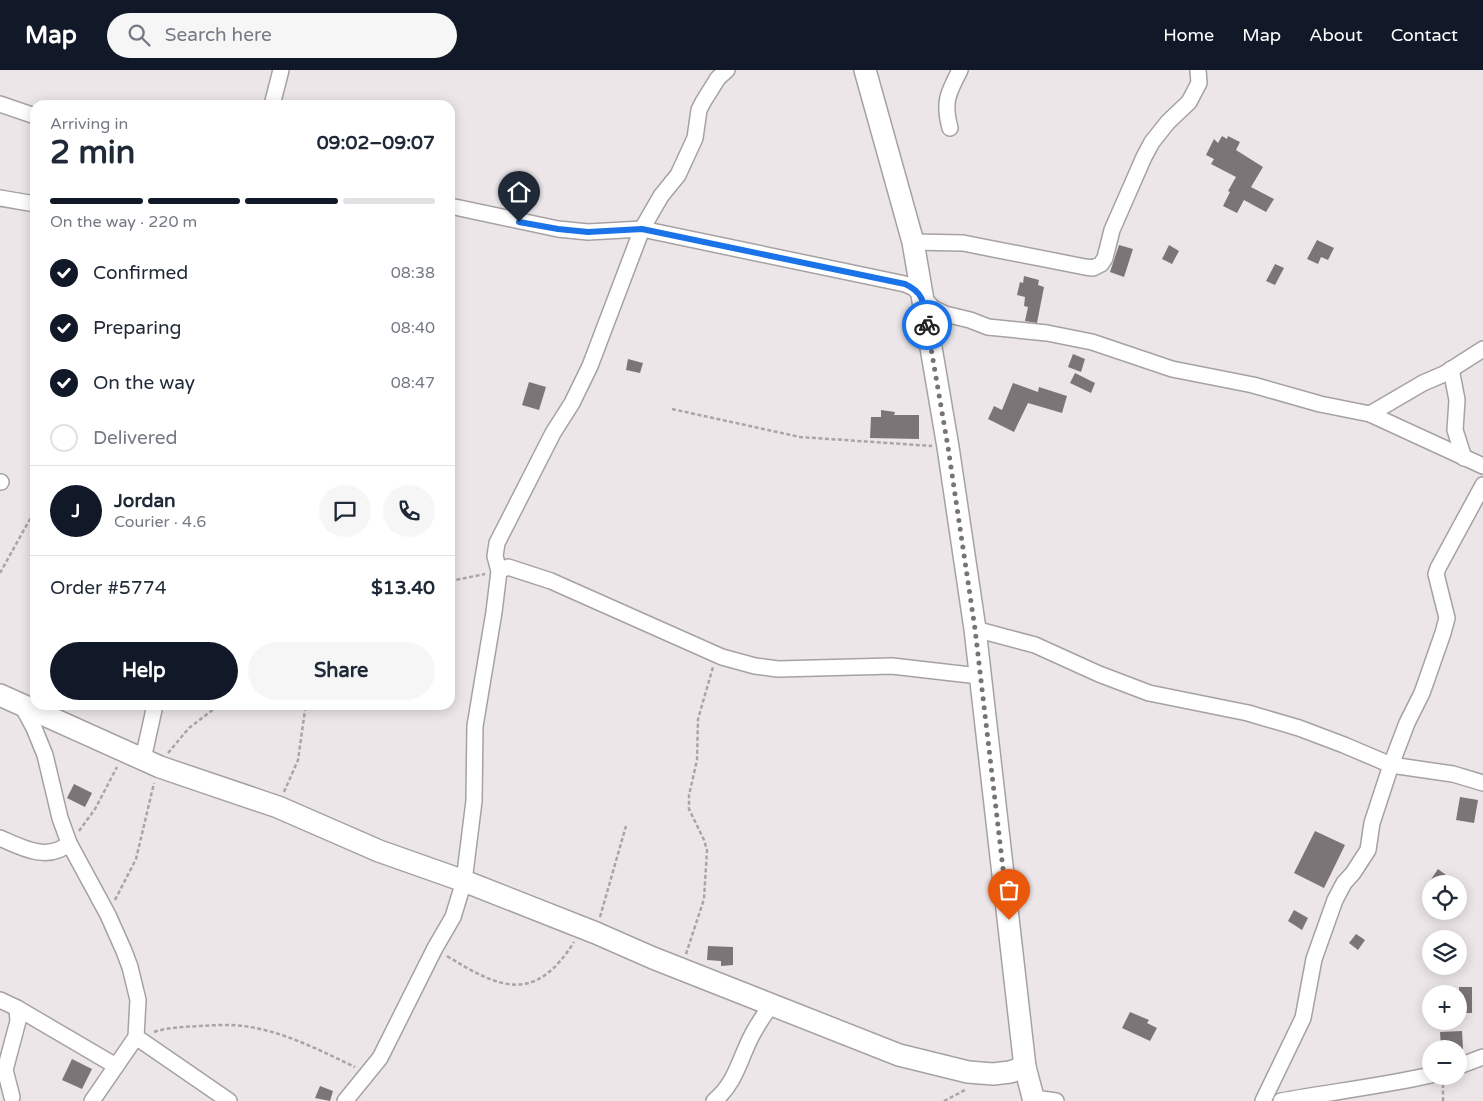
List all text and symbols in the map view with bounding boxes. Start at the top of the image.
search box [107,13,457,58]
text: Map [25,21,77,50]
icon: search [125,21,153,49]
text: Search here [165,24,272,46]
text: Home [1163,24,1214,46]
text: Map [1242,24,1281,46]
text: About [1309,24,1363,46]
text: Contact [1391,24,1458,46]
text: Arriving in [50,114,128,134]
text: 09:02–09:07 [317,132,435,154]
text: 2 min [50,134,135,172]
pin [498,171,540,222]
icon: home [505,178,533,206]
text: On the way · 220 m [50,212,197,232]
icon: check [50,259,78,287]
text: Confirmed [93,262,188,284]
text: 08:38 [391,263,435,283]
courier [902,300,952,350]
icon: bike [913,311,941,339]
icon: check [50,314,78,342]
text: Preparing [93,317,182,339]
text: 08:40 [391,318,435,338]
icon: check [50,369,78,397]
text: On the way [93,372,195,394]
text: 08:47 [391,373,435,393]
text: Delivered [93,427,178,449]
button: chat [319,485,371,537]
button: phone [383,485,435,537]
text: Jordan [114,490,176,512]
text: J [72,500,80,522]
text: Courier · 4.6 [114,512,206,532]
text: Order #5774 [50,577,167,599]
text: $13.40 [371,577,435,599]
button: Help [50,642,238,700]
button: Share [248,642,435,700]
pin [988,869,1030,920]
map controls [1422,875,1467,1085]
button: locate [1422,875,1467,920]
icon: bag [995,876,1023,904]
button: layers [1422,930,1467,975]
button: + [1422,985,1467,1030]
button: − [1422,1040,1467,1085]

